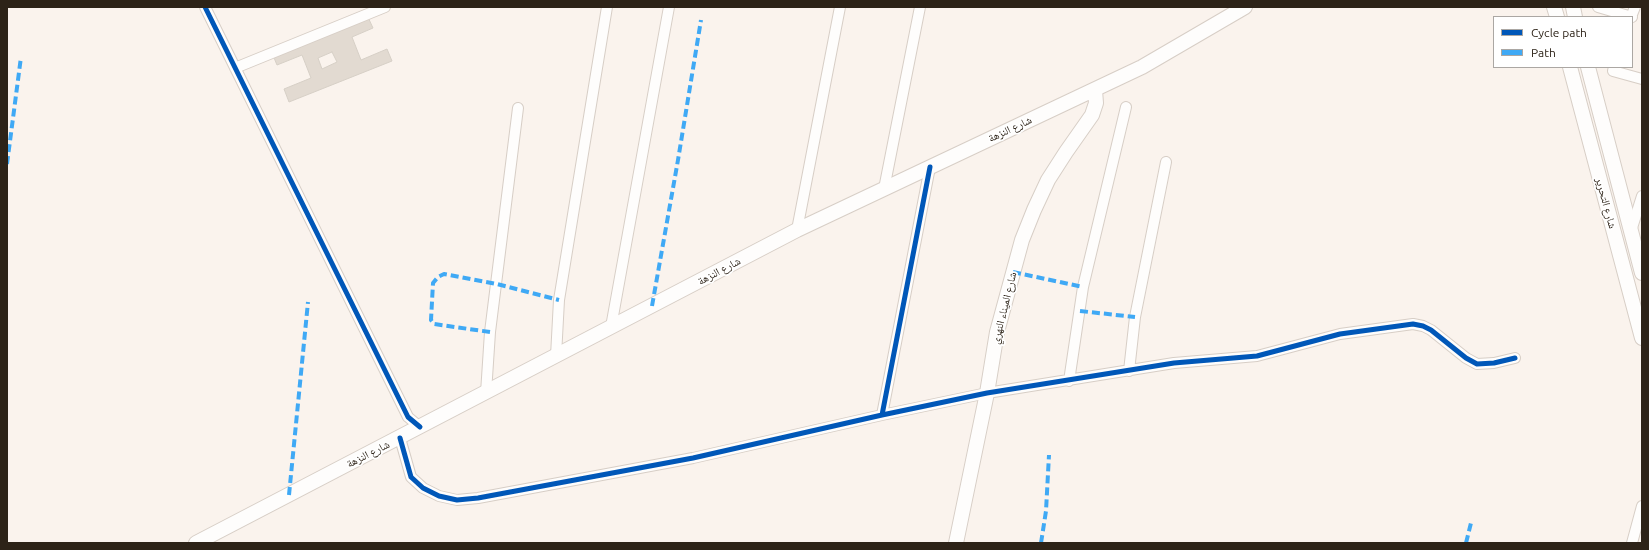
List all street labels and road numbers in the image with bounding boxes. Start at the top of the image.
street label: شارع النزهة [986,113,1034,145]
street label: شارع التحرير [1593,176,1619,230]
street label: شارع النزهة [695,254,743,288]
street label: شارع الميناء النهري [989,271,1019,345]
street label: شارع النزهة [344,438,392,470]

